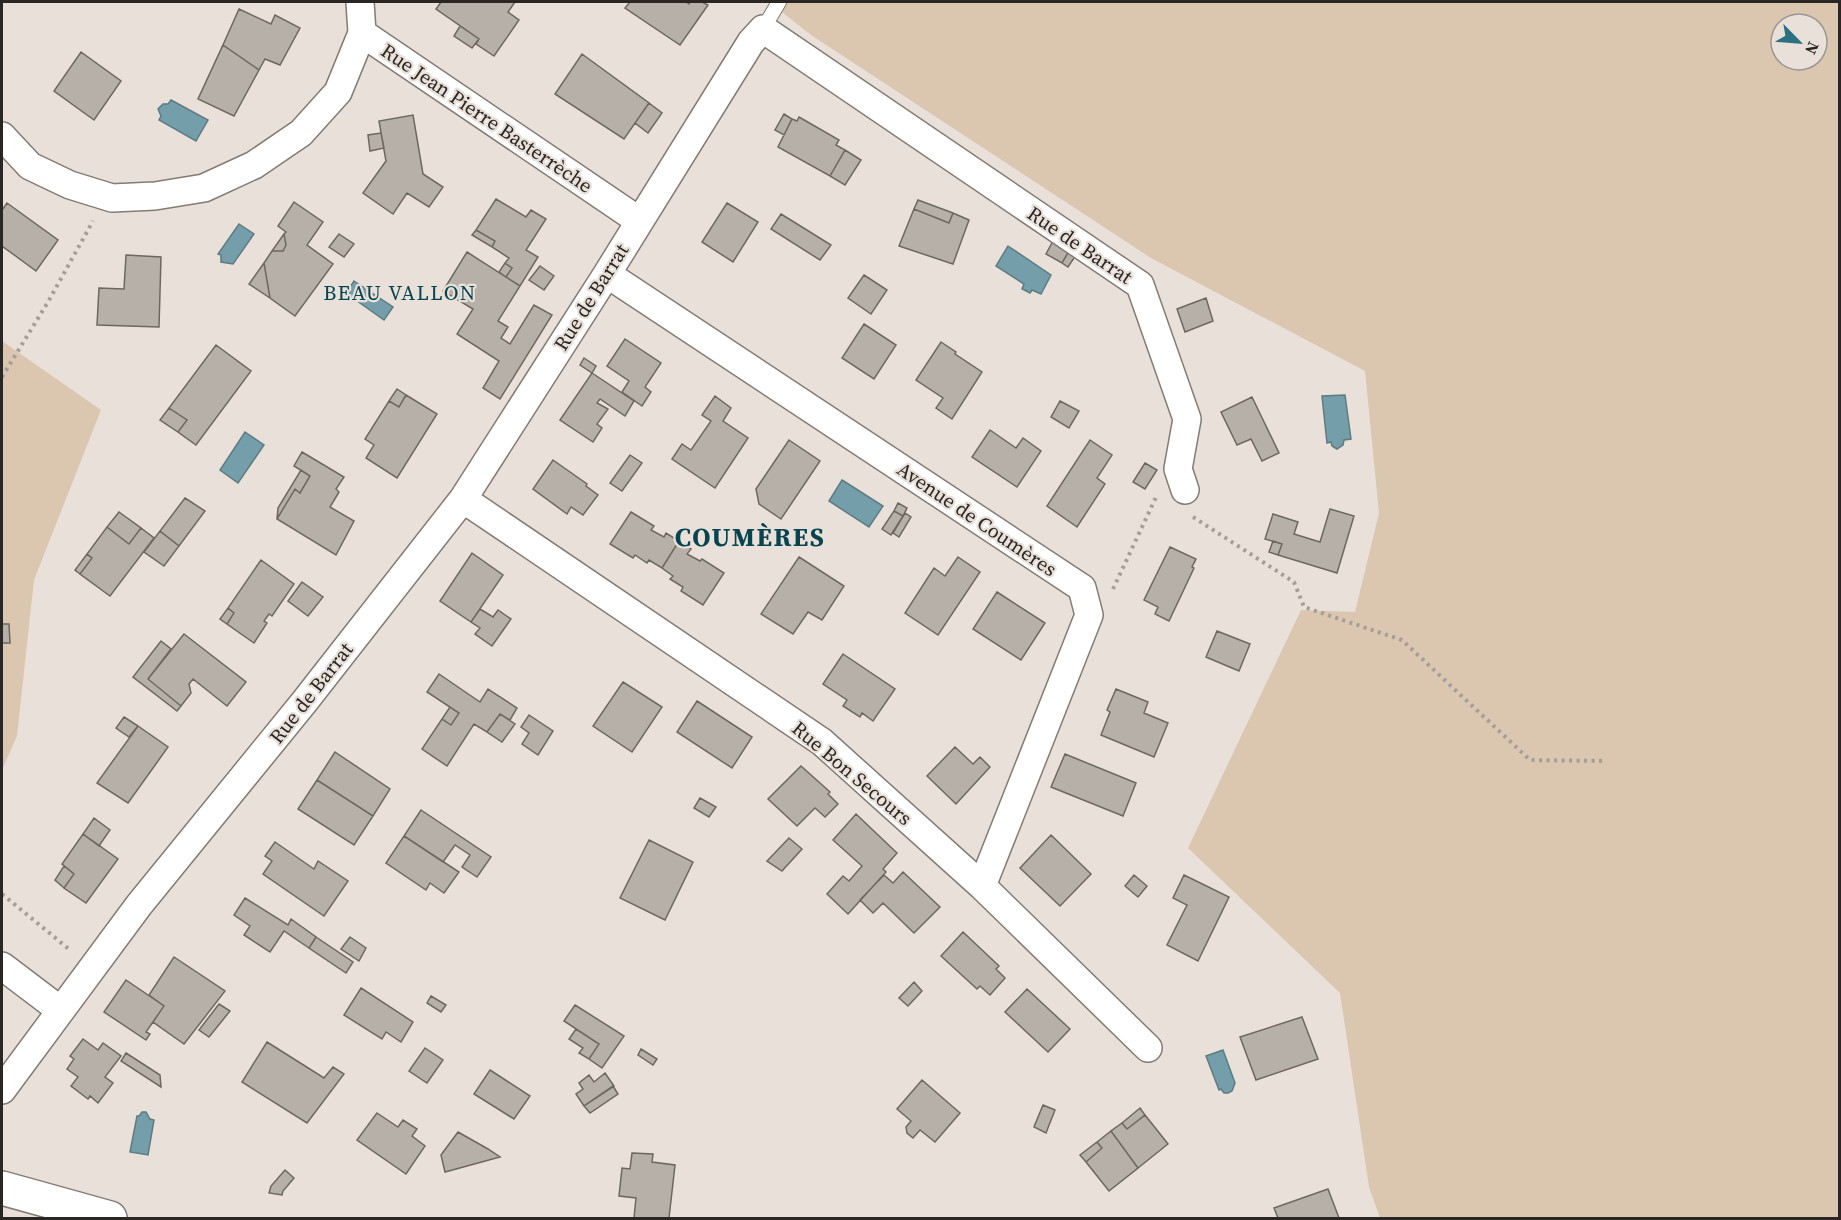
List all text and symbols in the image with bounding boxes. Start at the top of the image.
north arrow [1769,12,1829,72]
street label: Rue Jean Pierre Basterrèche [376,37,598,199]
text: N [1800,38,1825,59]
street label: Rue de Barrat [1022,199,1139,291]
street label: Rue de Barrat [547,238,635,356]
district label: BEAU VALLON [323,278,477,307]
street label: Avenue de Coumères [892,455,1062,583]
district label: COUMÈRES [675,519,825,555]
street label: Rue de Barrat [263,636,360,749]
street label: Rue Bon Secours [786,714,918,832]

